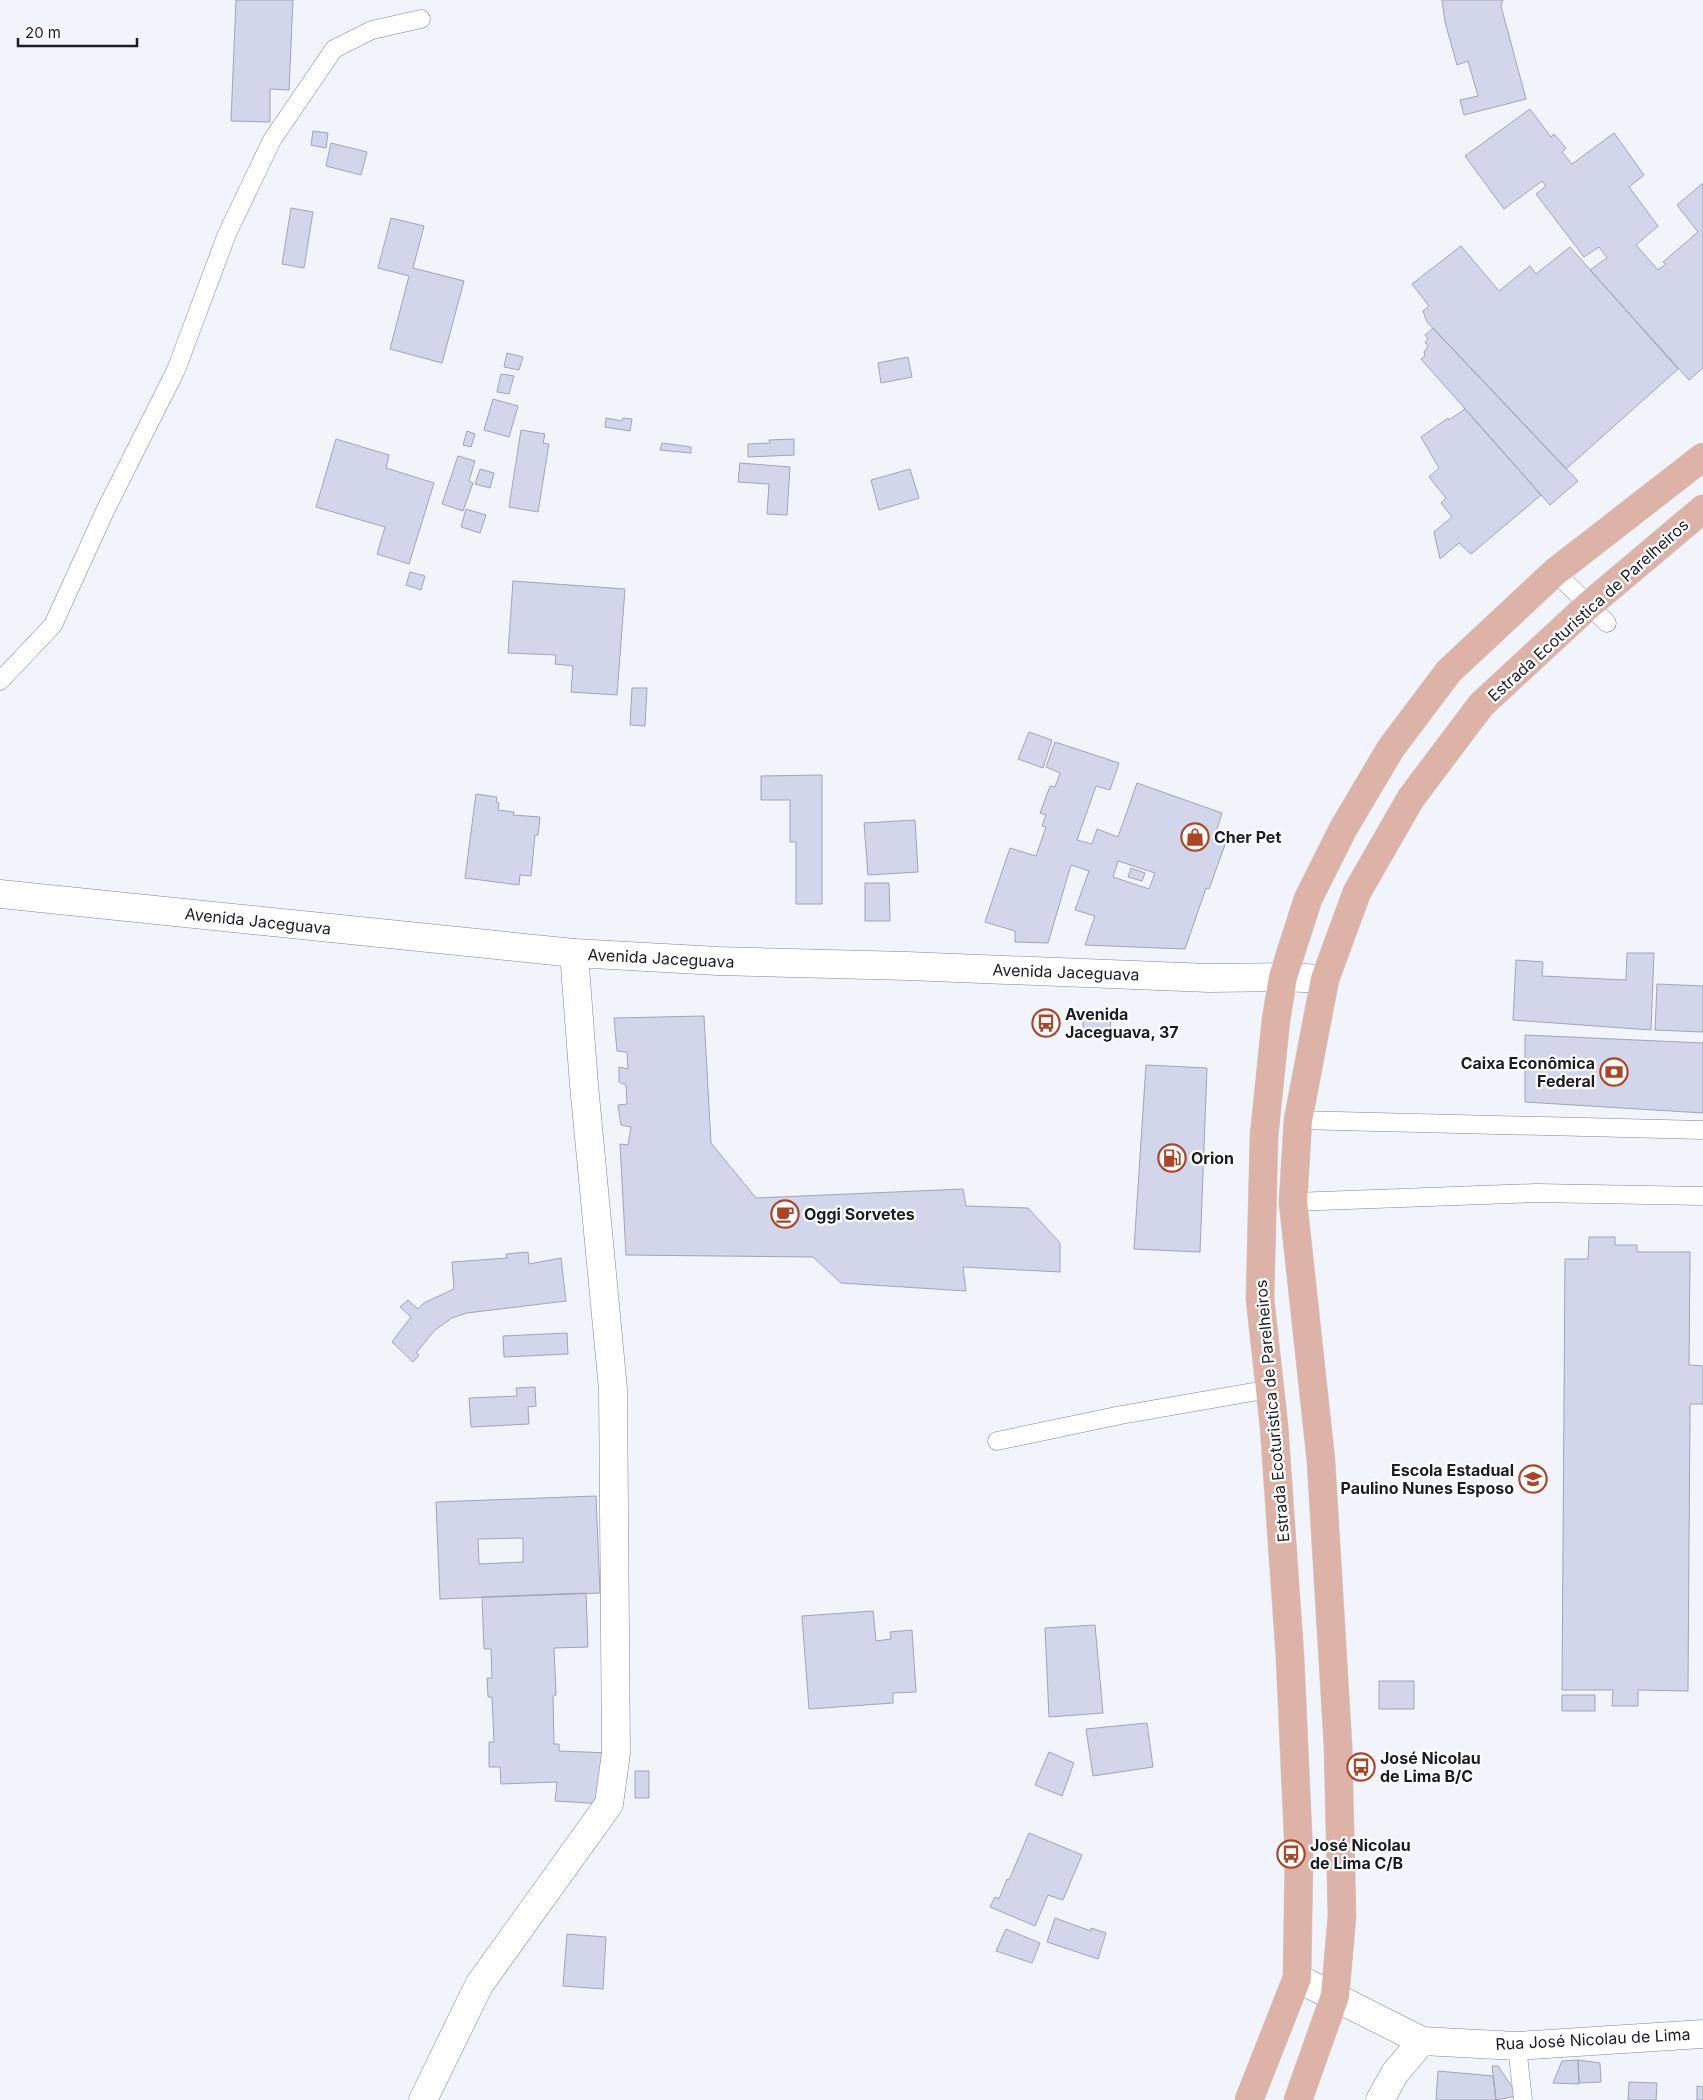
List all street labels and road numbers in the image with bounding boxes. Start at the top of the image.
street label: Estrada Ecoturistica de Parelheiros [1483,514,1693,706]
street label: Avenida Jaceguava [184,903,332,939]
street label: Avenida Jaceguava [587,944,735,972]
street label: Avenida Jaceguava [992,959,1140,985]
street label: Estrada Ecoturistica de Parelheiros [1251,1279,1293,1543]
street label: Rua José Nicolau de Lima [1495,2024,1691,2054]

